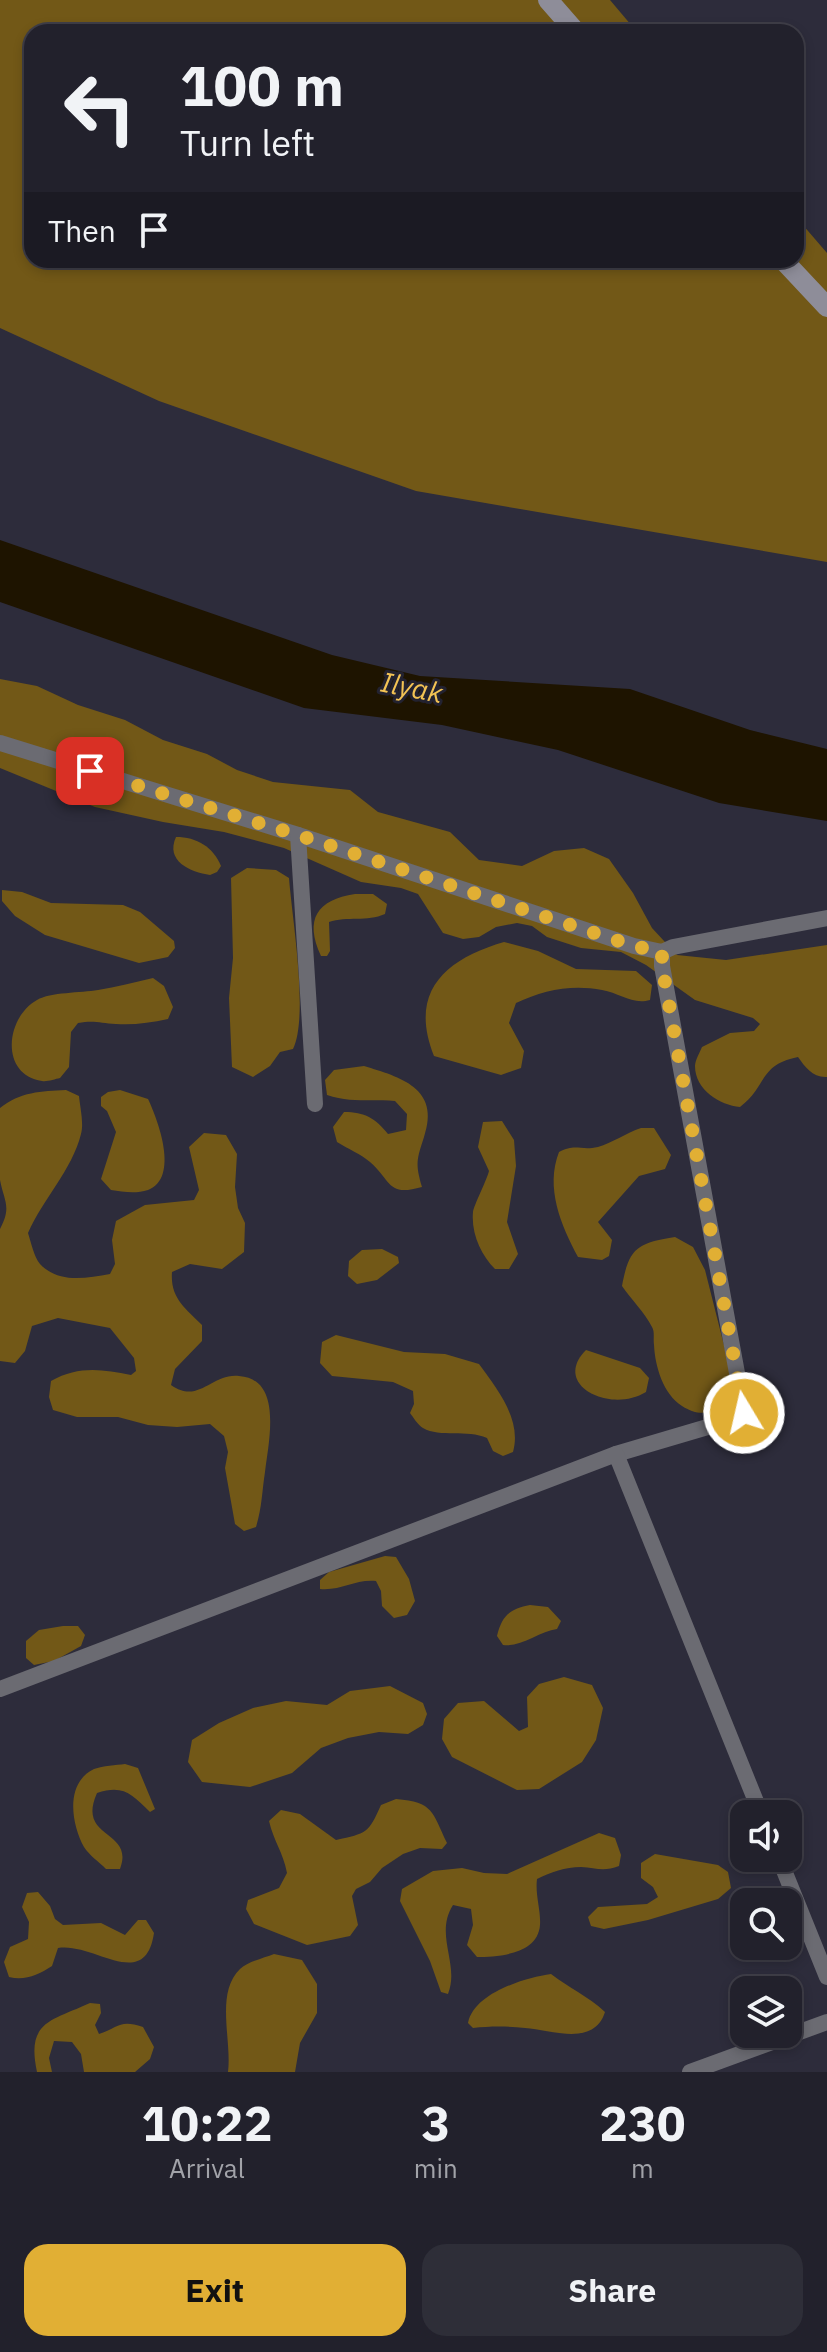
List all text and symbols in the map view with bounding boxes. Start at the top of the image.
text: 100 m [180,49,344,121]
icon: left [48,56,152,160]
text: Turn left [180,119,315,166]
icon: arrive [132,208,176,252]
text: Then [48,211,116,250]
water label: Ilyak [378,663,447,711]
pin [56,737,124,805]
icon: arrive [68,749,112,793]
position arrow [702,1371,786,1455]
map controls [730,1800,802,2048]
button: sound [730,1800,802,1872]
button: search [730,1888,802,1960]
button: layers [730,1976,802,2048]
text: 10:22 [141,2092,272,2154]
text: 3 [421,2092,450,2154]
text: 230 [599,2092,686,2154]
text: Arrival [169,2151,245,2185]
text: min [414,2151,458,2185]
text: m [631,2151,654,2185]
button: Exit [24,2244,406,2336]
button: Share [422,2244,803,2336]

